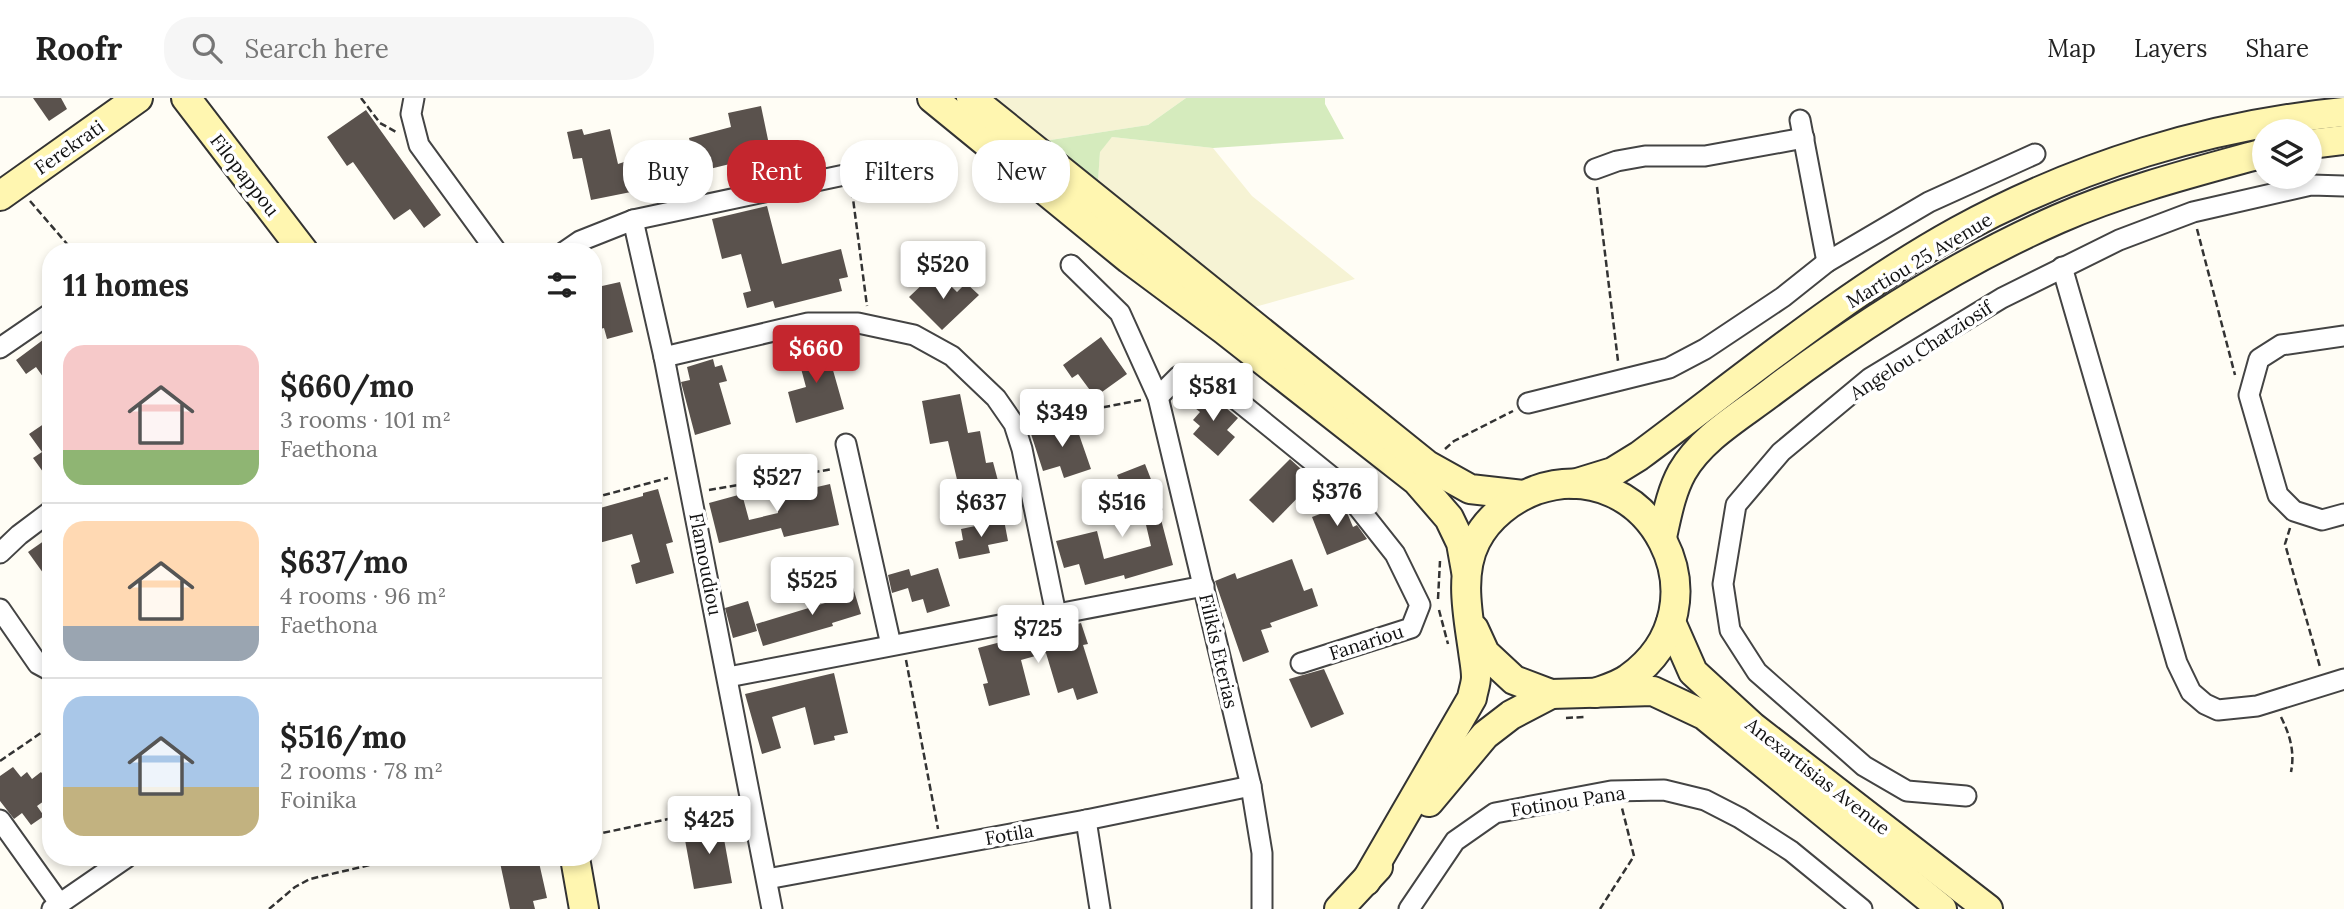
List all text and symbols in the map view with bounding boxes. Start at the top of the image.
search box [164,17,654,80]
text: Roofr [35,27,122,69]
icon: search [188,29,226,67]
text: Search here [244,32,389,65]
text: Map [2047,33,2096,64]
text: Layers [2134,33,2207,64]
text: Share [2245,33,2309,64]
street label: Ferekrati [30,114,108,180]
map controls [2252,119,2322,189]
button: layers [2252,119,2322,189]
street label: Filopappou [205,129,285,221]
chip: Buy [623,140,713,203]
chip: Rent [727,140,826,203]
chip: Filters [840,140,958,203]
chip: New [972,140,1070,203]
street label: Martiou 25 Avenue [1842,207,1996,313]
pin: $520 [902,242,984,301]
text: $520 [917,249,969,278]
text: 11 homes [63,266,189,304]
icon: filters [543,266,581,304]
street label: Angelou Chatziosif [1844,294,1998,406]
pin: $660 [775,326,857,385]
text: $660 [789,333,843,362]
pin: $581 [1172,364,1254,423]
text: $660/mo [280,367,414,405]
text: $581 [1189,371,1237,400]
icon: home [119,373,203,457]
pin: $349 [1021,390,1103,449]
text: $349 [1036,397,1088,426]
text: 3 rooms · 101 m² [280,405,451,434]
text: Faethona [280,434,378,463]
pin: $527 [736,454,818,514]
text: $527 [753,462,802,491]
pin: $376 [1296,468,1378,528]
text: $376 [1312,476,1362,505]
pin: $637 [940,480,1022,539]
pin: $516 [1081,480,1163,539]
text: $637 [956,487,1006,516]
text: $516 [1098,487,1146,516]
street label: Flamoudiou [684,511,728,617]
text: $637/mo [280,543,408,581]
icon: home [119,549,203,633]
pin: $525 [771,558,853,617]
text: $525 [787,565,837,594]
text: 4 rooms · 96 m² [280,581,446,610]
street label: Filikis Eterias [1194,591,1244,711]
pin: $725 [997,606,1079,665]
text: Faethona [280,610,378,639]
text: $725 [1014,613,1063,642]
street label: Fanariou [1326,619,1406,665]
street label: Anexartisias Avenue [1740,712,1895,840]
text: $516/mo [280,718,406,756]
icon: home [119,724,203,808]
text: 2 rooms · 78 m² [280,756,443,785]
street label: Fotinou Pana [1509,780,1627,822]
text: Foinika [280,785,357,814]
pin: $425 [668,796,750,856]
text: $425 [684,804,734,833]
street label: Fotila [983,818,1035,850]

